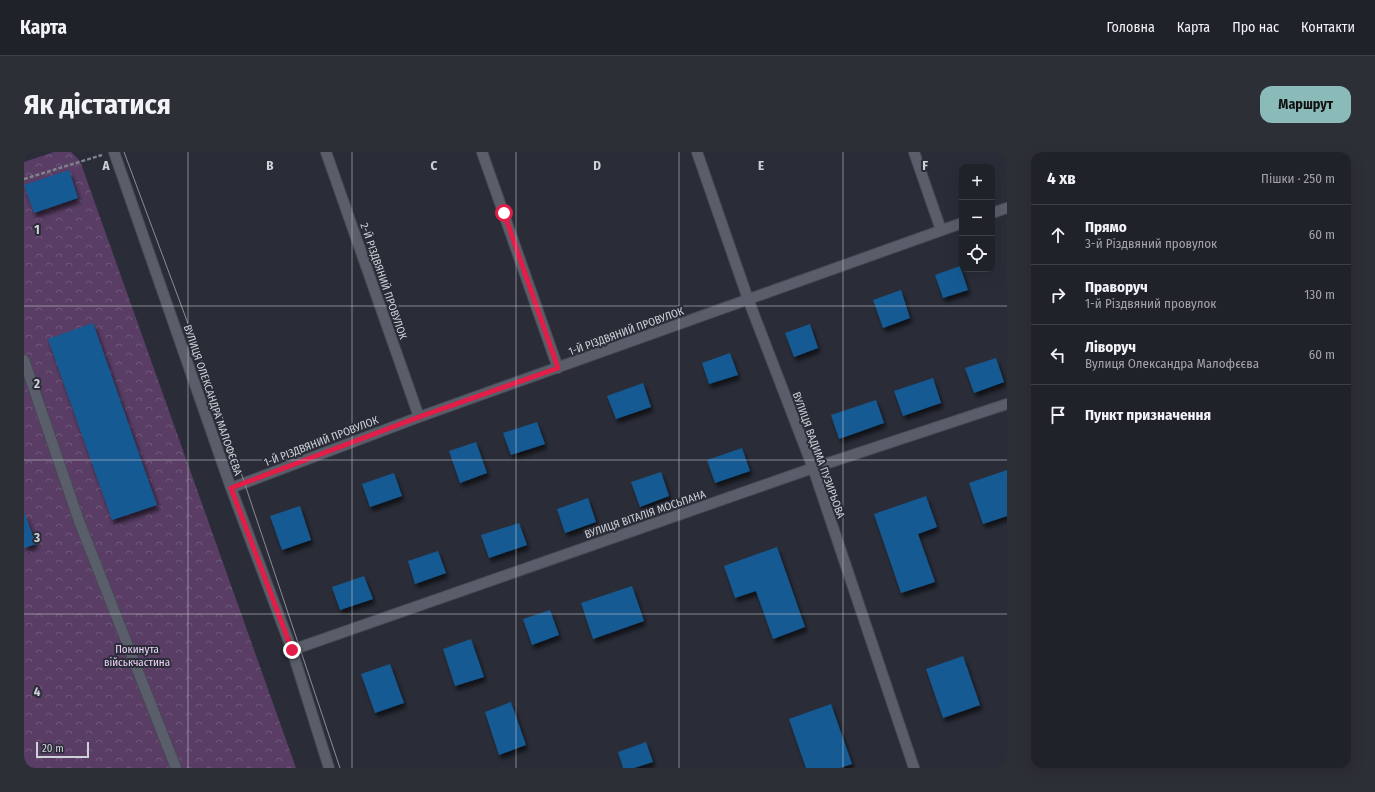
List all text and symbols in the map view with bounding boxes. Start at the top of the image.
text: Карта [20,16,67,39]
text: Головна [1107,19,1155,36]
text: Карта [1177,19,1210,36]
text: Про нас [1232,19,1279,36]
text: Контакти [1301,19,1355,36]
button: Маршрут [1260,86,1351,123]
text: Як дістатися [24,88,171,121]
text: A [101,158,110,173]
text: B [266,158,274,173]
text: C [431,158,438,173]
text: D [593,158,601,173]
text: E [758,158,764,173]
text: F [922,158,928,173]
map controls [959,164,995,272]
button: + [959,164,995,200]
text: 4 хв [1047,168,1076,189]
text: Пішки · 250 m [1261,171,1335,186]
button: − [959,200,995,236]
route start [495,204,513,222]
text: Прямо [1085,218,1127,236]
street label: 2-Й РІЗДВЯНИЙ ПРОВУЛОК [357,221,410,341]
text: 1 [34,222,40,237]
icon: ahead [1047,224,1069,246]
text: 60 m [1309,227,1335,242]
button: locate [959,236,995,272]
text: 3-й Різдвяний провулок [1085,236,1217,251]
text: Праворуч [1085,278,1148,296]
icon: right [1047,284,1069,306]
text: 130 m [1304,287,1335,302]
text: 1-й Різдвяний провулок [1085,296,1216,311]
street label: 1-Й РІЗДВЯНИЙ ПРОВУЛОК [567,305,686,358]
street label: ВУЛИЦЯ ОЛЕКСАНДРА МАЛОФЄЄВА [181,323,245,478]
text: Ліворуч [1085,338,1136,356]
icon: left [1047,344,1069,366]
text: 60 m [1309,347,1335,362]
text: Вулиця Олександра Малофєєва [1085,356,1259,371]
text: 2 [33,376,40,391]
street label: ВУЛИЦЯ ВАДИМА ПУЗИРЬОВА [790,390,848,520]
icon: arrive [1047,404,1069,426]
text: Пункт призначення [1085,406,1211,424]
street label: 1-Й РІЗДВЯНИЙ ПРОВУЛОК [262,414,380,469]
street label: ВУЛИЦЯ ВІТАЛІЯ МОСЬПАНА [583,488,708,541]
text: 3 [33,530,40,545]
route end [283,641,301,659]
park label: Покинута військчастина [104,643,170,669]
text: 4 [34,684,41,699]
scale bar [36,740,89,759]
text: 20 m [42,742,64,755]

